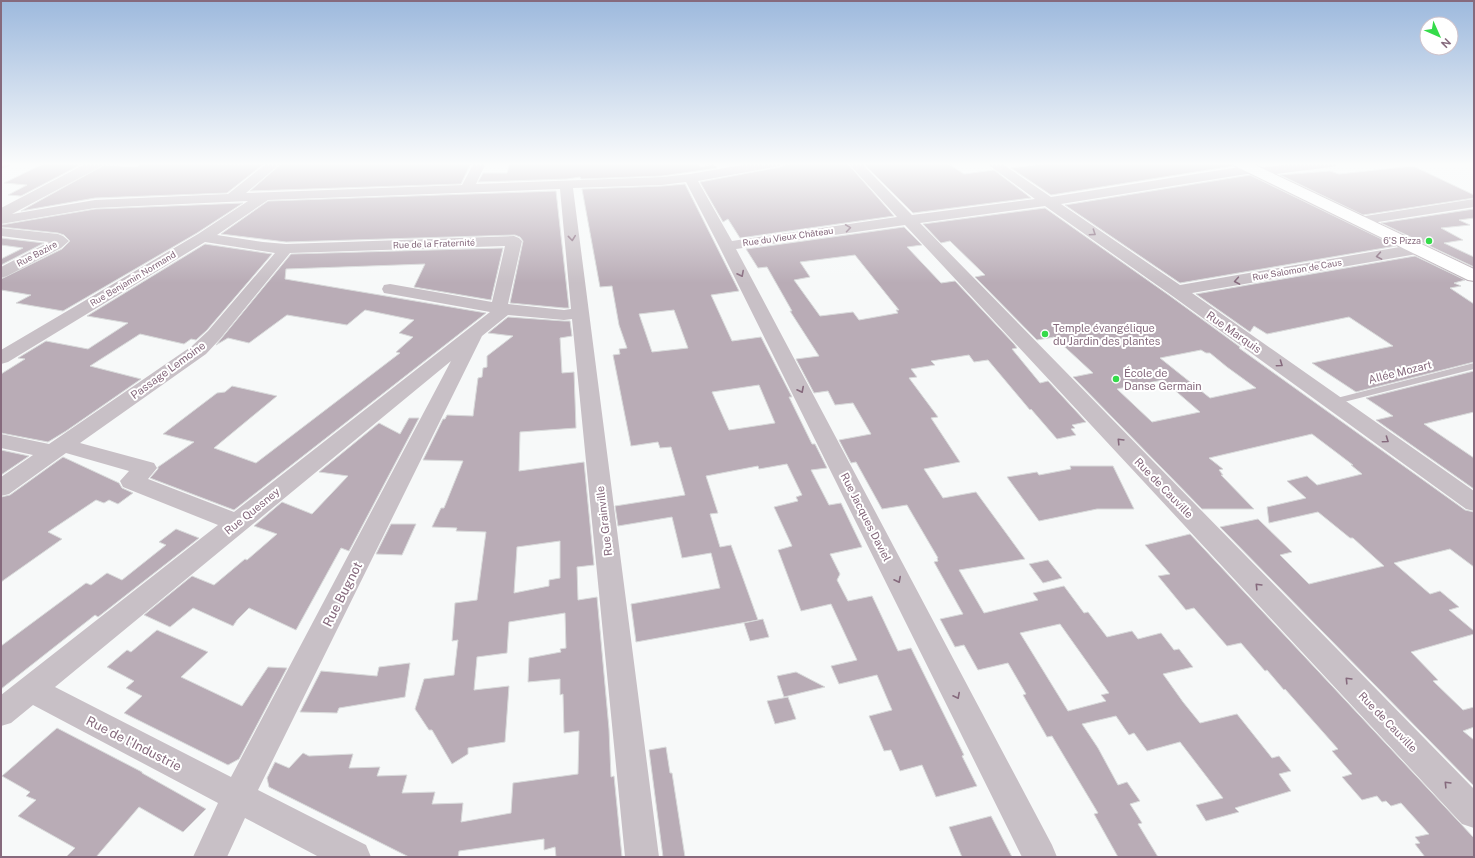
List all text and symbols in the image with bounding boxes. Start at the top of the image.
north arrow [1419,16,1459,56]
text: N [1439,36,1453,50]
one-way arrow [845,224,851,233]
street label: Rue du Vieux Château [742,225,834,248]
one-way arrow [1089,228,1096,236]
one-way arrow [567,235,576,241]
place label: 6'S Pizza [1383,235,1421,246]
marker: 6'S Pizza [1424,236,1434,246]
street label: Rue de la Fraternité [393,237,475,250]
street label: Rue Bazire [14,238,59,269]
street label: Rue Benjamin Normand [88,249,178,309]
one-way arrow [1376,251,1382,259]
street label: Rue Salomon de Caus [1251,256,1343,283]
one-way arrow [736,270,744,277]
one-way arrow [1234,276,1240,284]
street label: Rue Marquis [1204,309,1264,355]
place label: Temple évangélique du Jardin des plantes [1053,322,1161,347]
marker: Temple évangélique du Jardin des plantes [1040,329,1050,339]
street label: Passage Lemoine [128,339,208,401]
street label: Allée Mozart [1367,358,1433,386]
one-way arrow [1275,359,1282,366]
place label: École de Danse Germain [1124,366,1202,392]
marker: École de Danse Germain [1111,374,1121,384]
one-way arrow [796,386,803,393]
one-way arrow [1381,435,1388,442]
one-way arrow [1117,438,1124,446]
street label: Rue de Cauville [1132,456,1196,520]
street label: Rue Jacques Daviel [839,471,893,563]
street label: Rue Quesney [222,485,282,537]
street label: Rue Grainville [594,485,614,557]
street label: Rue Bugnot [320,559,365,629]
one-way arrow [893,576,901,584]
one-way arrow [1255,583,1263,591]
one-way arrow [1345,677,1352,685]
street label: Rue de Cauville [1356,690,1420,754]
one-way arrow [953,692,960,699]
street label: Rue de l'Industrie [84,713,184,774]
one-way arrow [1444,781,1452,789]

